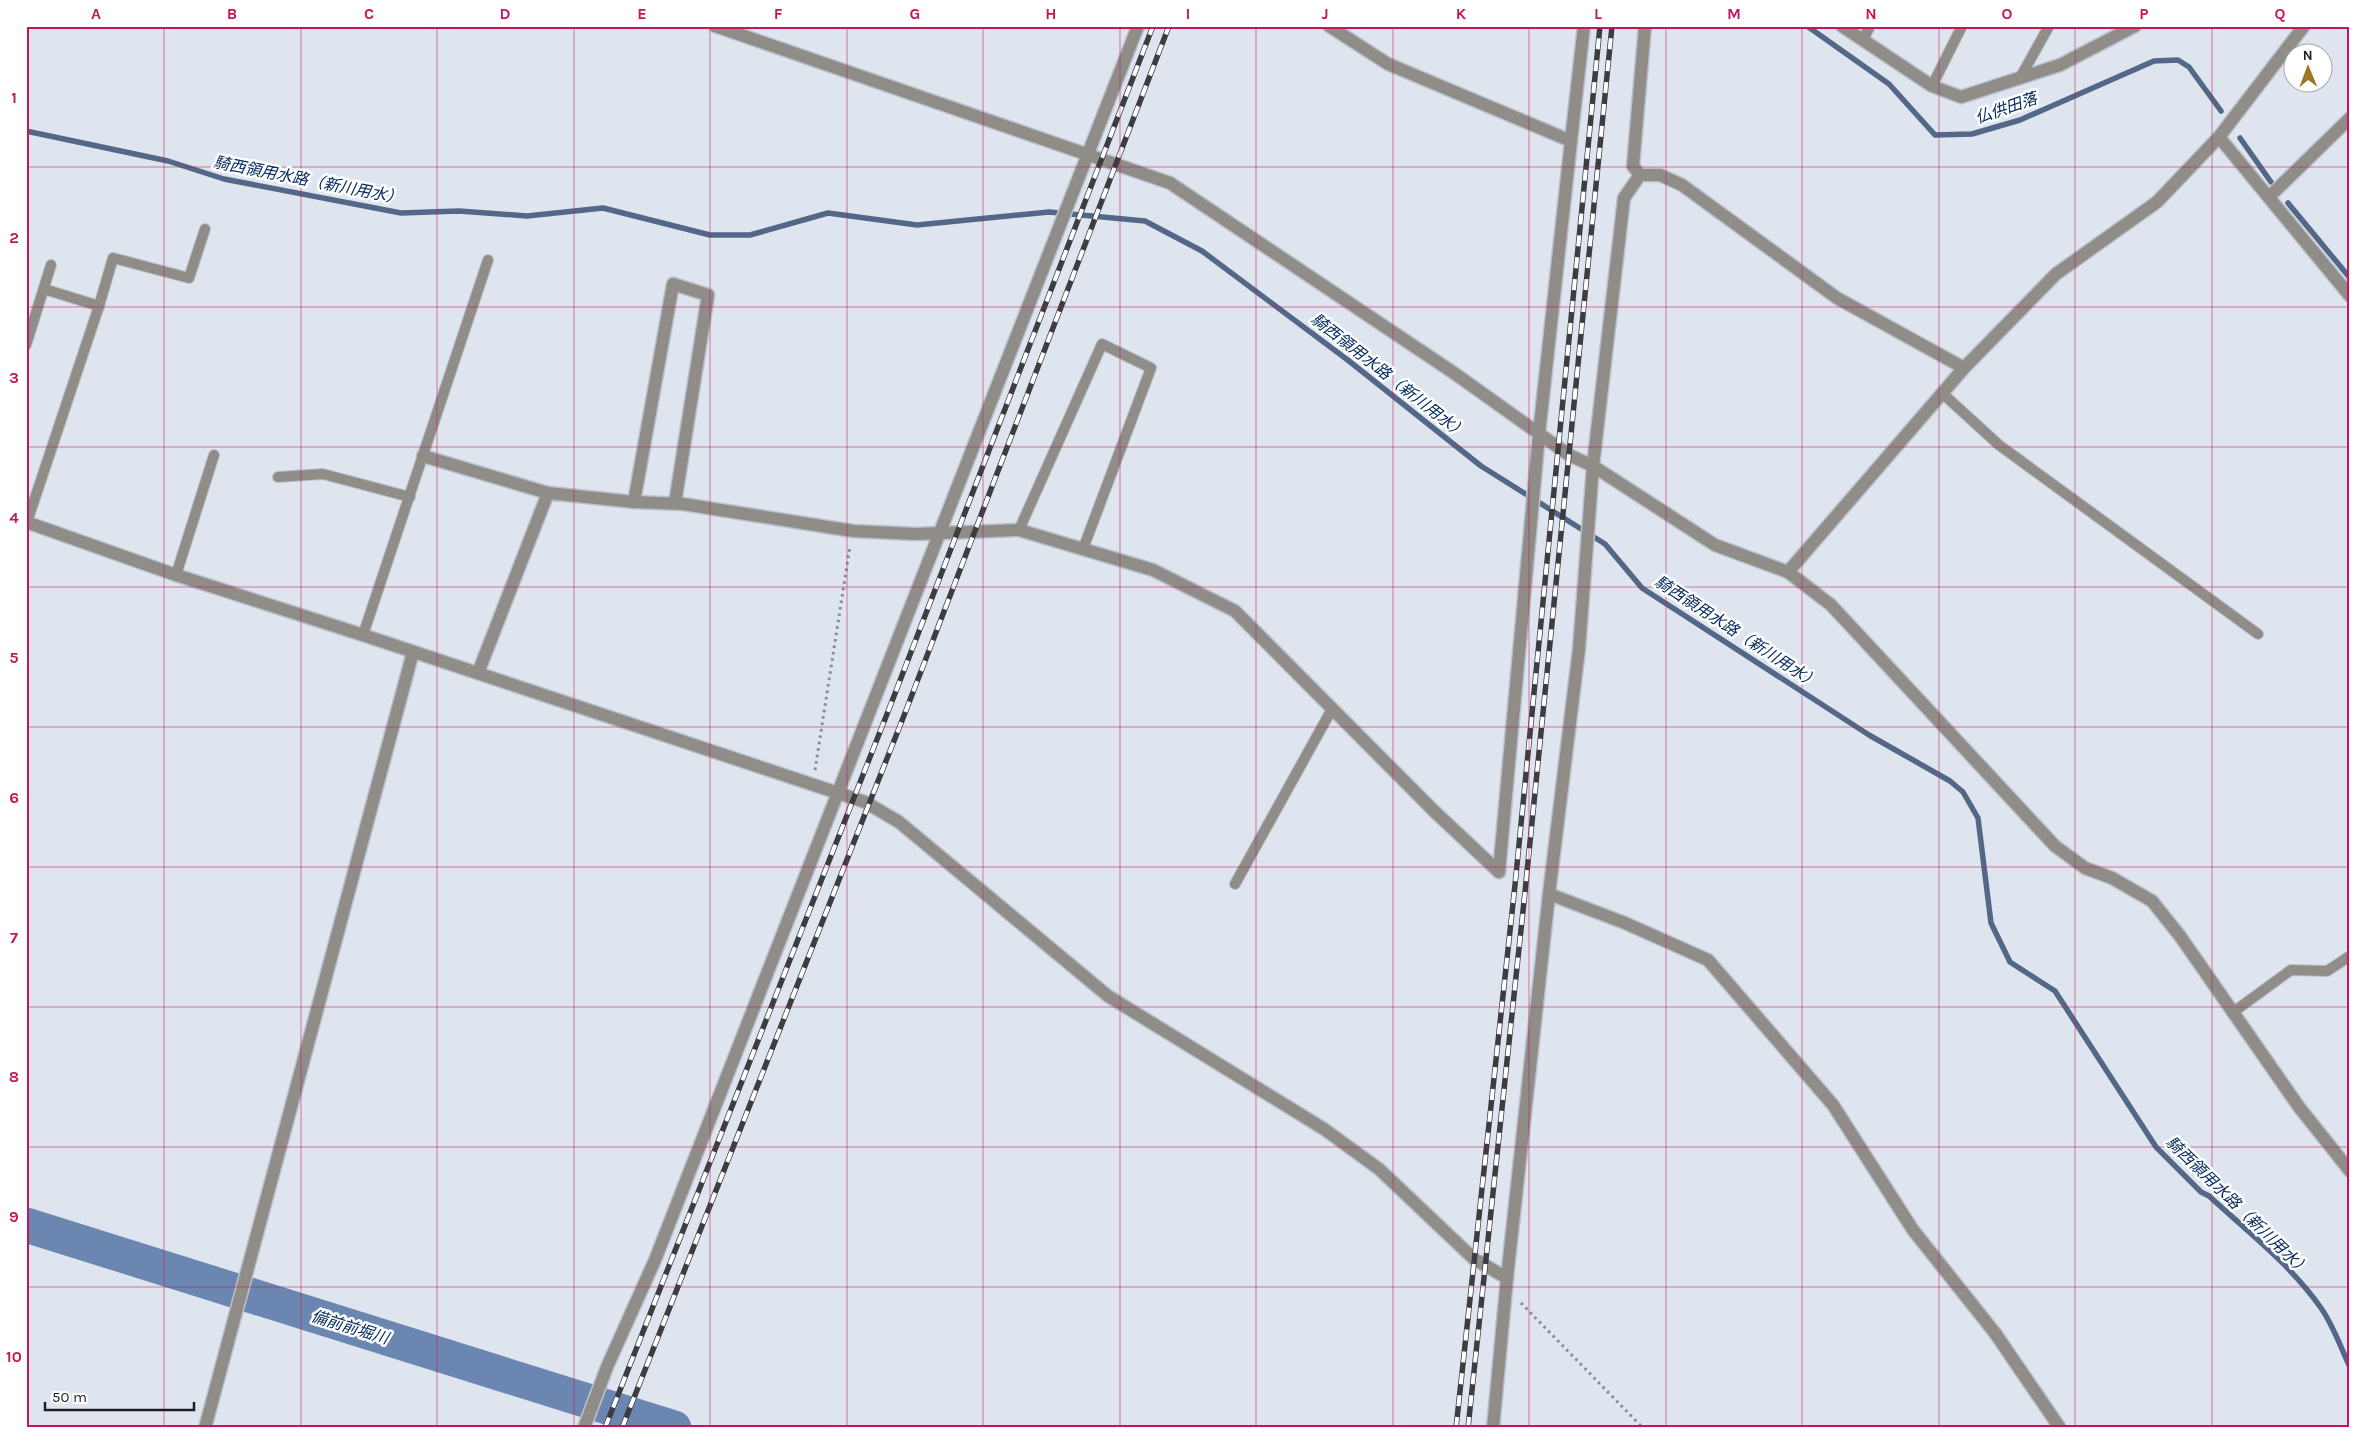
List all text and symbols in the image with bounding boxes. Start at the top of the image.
text: A [91,4,101,23]
text: B [227,4,237,23]
text: C [364,4,374,23]
text: D [500,4,511,23]
text: E [637,4,647,23]
text: F [774,4,783,23]
text: G [910,4,920,23]
text: H [1045,4,1057,23]
text: I [1186,4,1190,23]
text: J [1321,4,1329,23]
text: K [1456,4,1467,23]
text: L [1594,4,1602,23]
text: M [1727,4,1741,23]
text: N [1865,4,1877,23]
text: O [2002,4,2013,23]
text: P [2139,4,2149,23]
text: Q [2275,4,2286,23]
north arrow [2284,42,2334,92]
text: N [2303,47,2313,64]
text: 1 [11,88,17,107]
water label: 仏供田落 [1973,88,2042,127]
water label: 騎西領用水路（新川用水） [212,152,404,208]
text: 2 [9,228,19,247]
water label: 騎西領用水路（新川用水） [1307,309,1471,443]
text: 3 [9,368,19,387]
text: 4 [9,508,19,527]
water label: 騎西領用水路（新川用水） [1651,572,1823,692]
text: 5 [9,648,19,667]
text: 6 [9,788,19,807]
text: 7 [10,928,18,947]
text: 8 [9,1067,19,1086]
water label: 騎西領用水路（新川用水） [2162,1132,2314,1280]
text: 9 [9,1207,19,1226]
water label: 備前前堀川 [309,1306,393,1348]
text: 10 [6,1347,22,1366]
scale bar [45,1379,194,1411]
text: 50 m [52,1388,87,1406]

